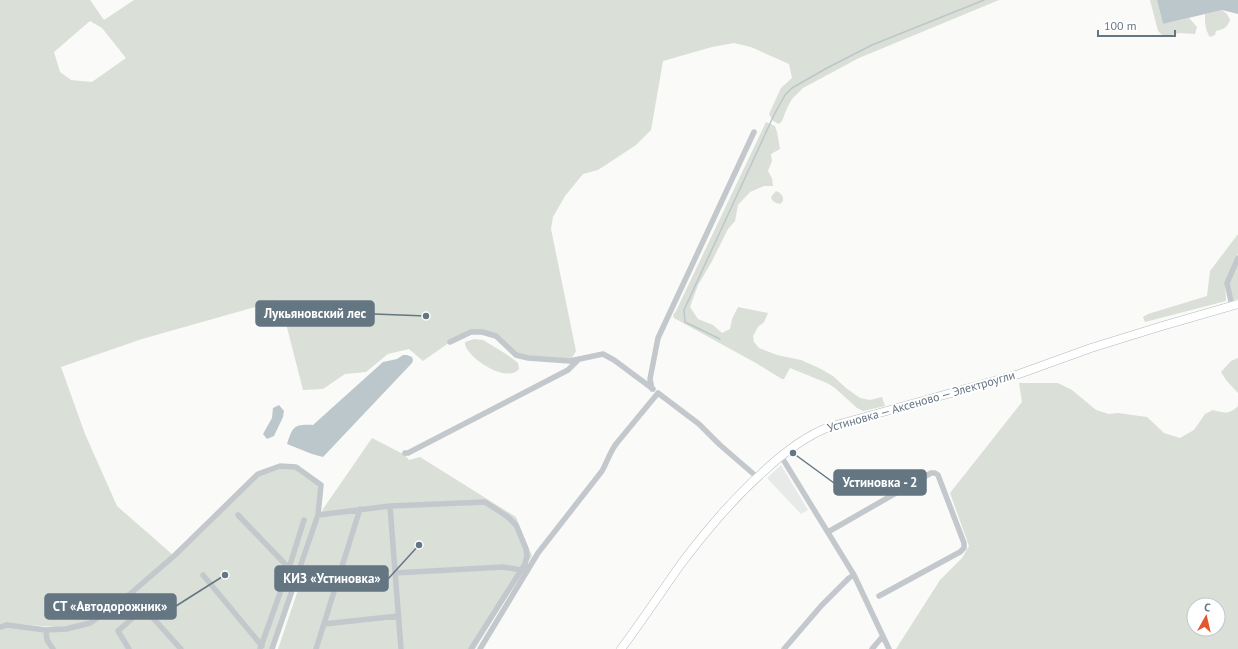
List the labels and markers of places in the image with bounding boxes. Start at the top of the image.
callout: Лукьяновский лес [256,301,374,326]
callout: Устиновка - 2 [834,470,926,495]
callout: КИЗ «Устиновка» [275,566,388,591]
callout: СТ «Автодорожник» [45,594,176,619]

